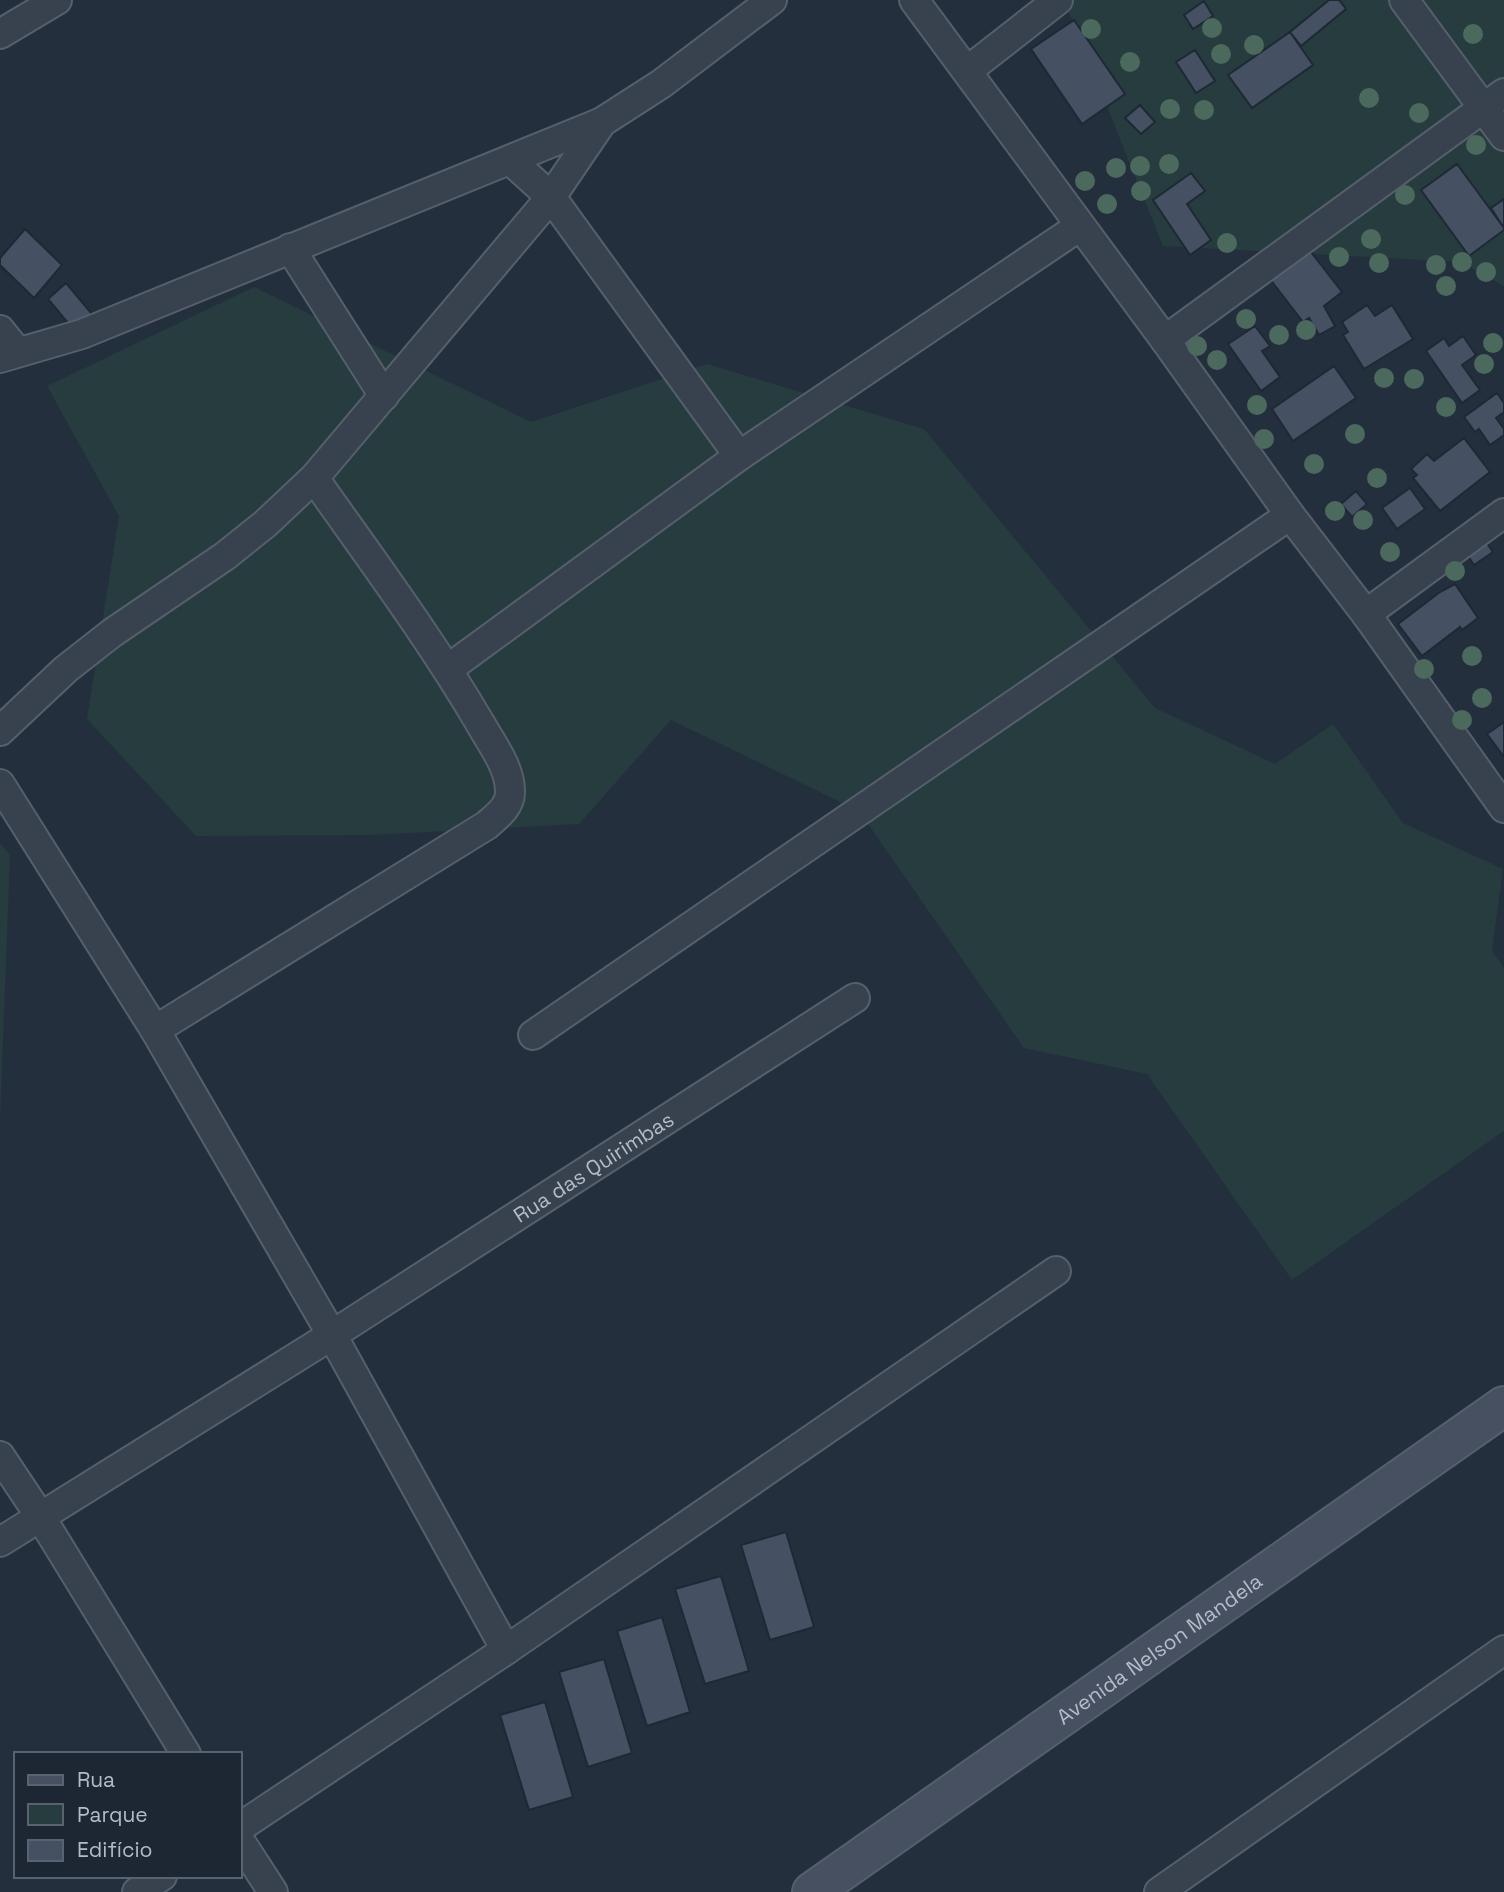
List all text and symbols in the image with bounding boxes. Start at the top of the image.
street label: Rua das Quirimbas [508,1105,678,1228]
street label: Avenida Nelson Mandela [1051,1567,1267,1730]
legend [14,1752,242,1878]
text: Rua [77,1766,115,1793]
text: Parque [77,1801,148,1828]
text: Edifício [77,1836,153,1863]

